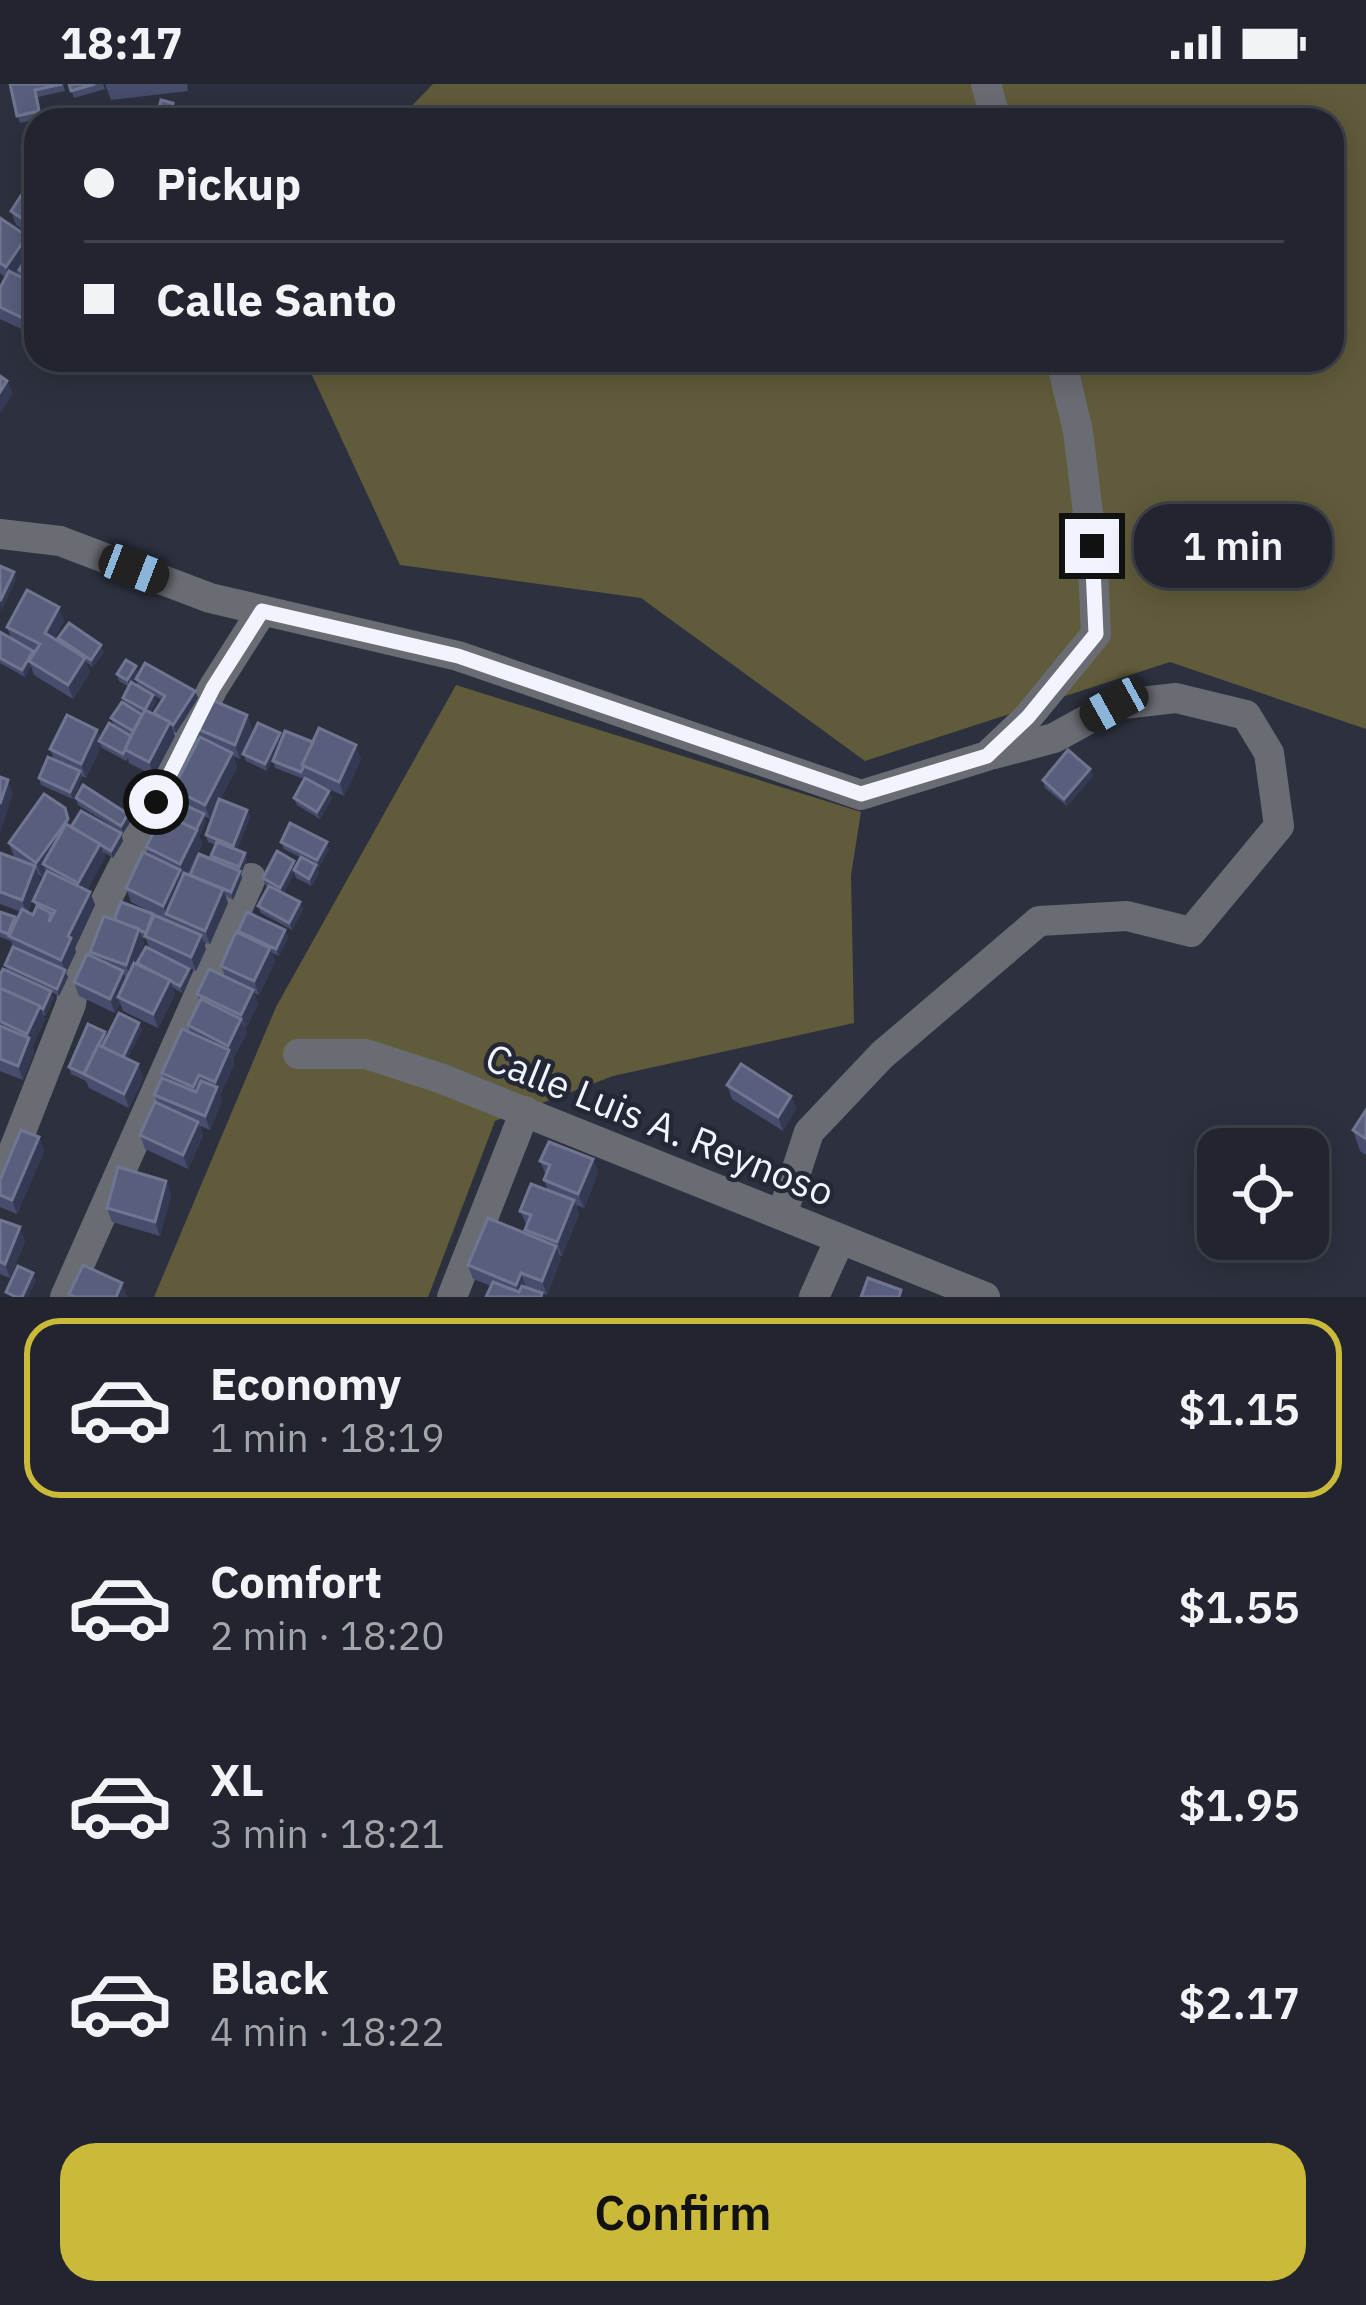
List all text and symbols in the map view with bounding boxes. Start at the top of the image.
text: 18:17 [60,13,183,71]
text: Pickup [156,154,301,212]
text: Calle Santo [156,270,397,328]
callout: 1 min [1134,504,1332,588]
route end [1065,519,1119,573]
text: 1 min [1183,520,1283,571]
car [94,539,174,599]
car [1074,672,1154,738]
route start [129,775,183,829]
street label: Calle Luis A. Reynoso [478,1031,842,1217]
map controls [1197,1128,1329,1260]
button: locate [1197,1128,1329,1260]
icon: car [66,1354,174,1462]
text: Economy [210,1354,401,1412]
text: $1.15 [1179,1379,1300,1437]
text: 1 min · 18:19 [210,1412,445,1463]
icon: car [66,1552,174,1660]
text: Comfort [210,1552,382,1610]
text: $1.55 [1179,1577,1300,1635]
text: 2 min · 18:20 [210,1610,445,1661]
icon: car [66,1750,174,1858]
text: XL [210,1750,264,1808]
text: $1.95 [1179,1775,1300,1833]
text: 3 min · 18:21 [210,1808,445,1859]
icon: car [66,1948,174,2056]
text: Black [210,1948,329,2006]
text: $2.17 [1179,1973,1300,2031]
text: 4 min · 18:22 [210,2006,445,2057]
button: Confirm [60,2143,1306,2281]

